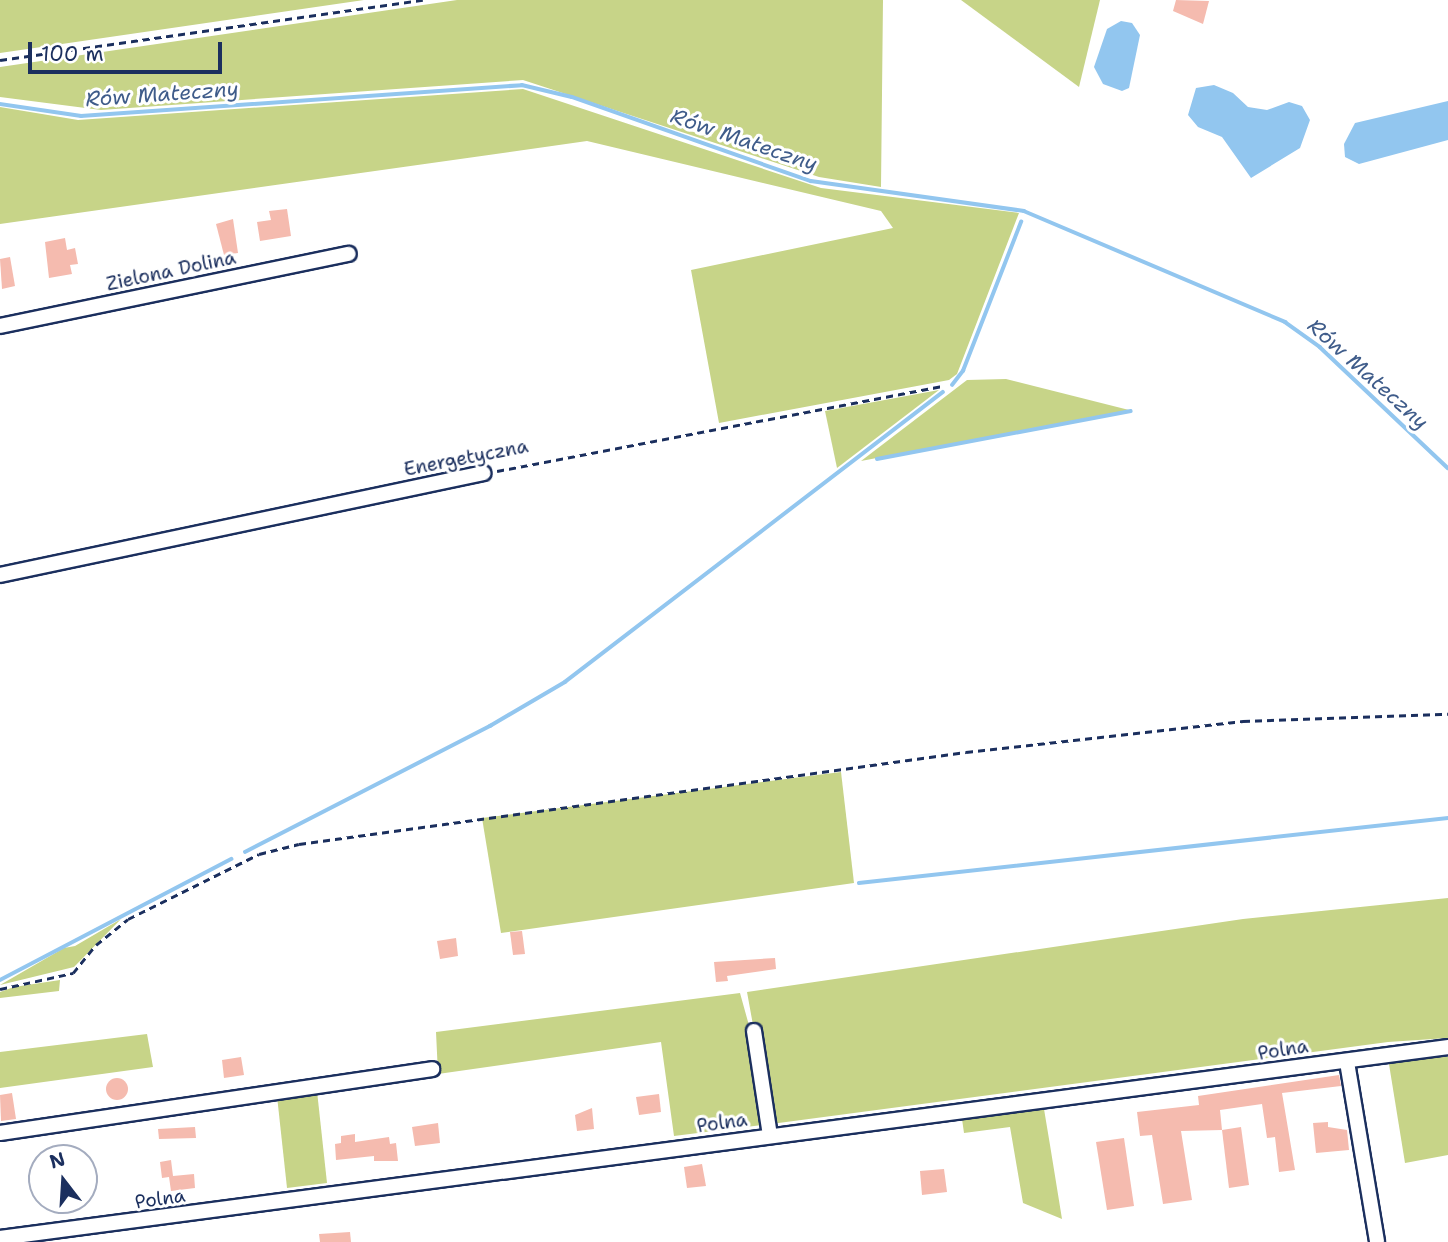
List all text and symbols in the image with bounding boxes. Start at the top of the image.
scale bar [32,28,226,72]
text: 100 m [41,40,104,68]
water label: Rów Mateczny [85,76,239,112]
water label: Rów Mateczny [667,103,821,177]
street label: Zielona Dolina [104,246,238,296]
water label: Rów Mateczny [1303,313,1433,435]
street label: Energetyczna [402,435,530,481]
street label: Polna [1256,1035,1310,1065]
street label: Polna [695,1108,749,1138]
north arrow [28,1144,98,1214]
text: N [46,1146,68,1175]
street label: Polna [133,1184,187,1214]

